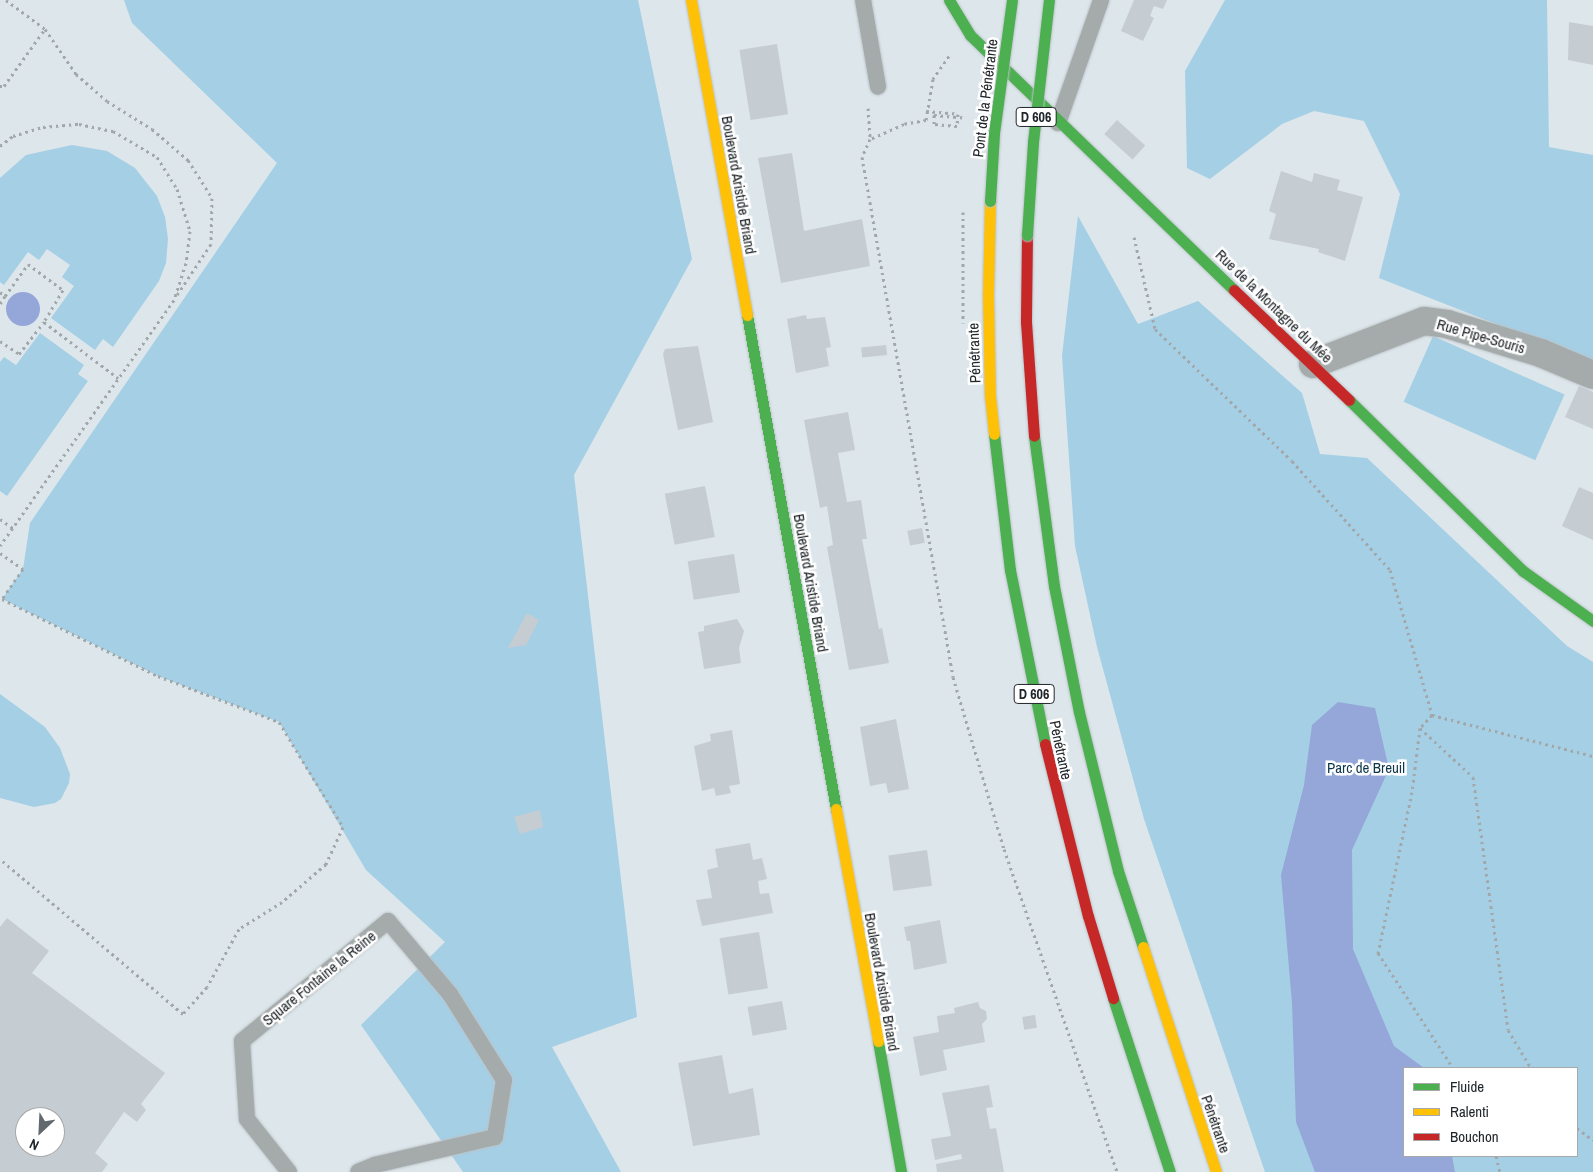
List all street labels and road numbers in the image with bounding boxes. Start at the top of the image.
street label: Pont de la Pénétrante [969,38,1001,158]
road number: D 606 [1015,105,1057,128]
street label: Boulevard Aristide Briand [718,114,760,256]
street label: Rue de la Montagne du Mée [1212,246,1336,366]
street label: Rue Pipe-Souris [1435,315,1527,357]
street label: Pénétrante [964,323,984,383]
street label: Boulevard Aristide Briand [790,512,832,654]
road number: D 606 [1013,682,1055,706]
street label: Pénétrante [1046,719,1076,781]
street label: Boulevard Aristide Briand [861,911,903,1053]
street label: Square Fontaine la Reine [259,927,379,1029]
street label: Pénétrante [1198,1093,1234,1155]

